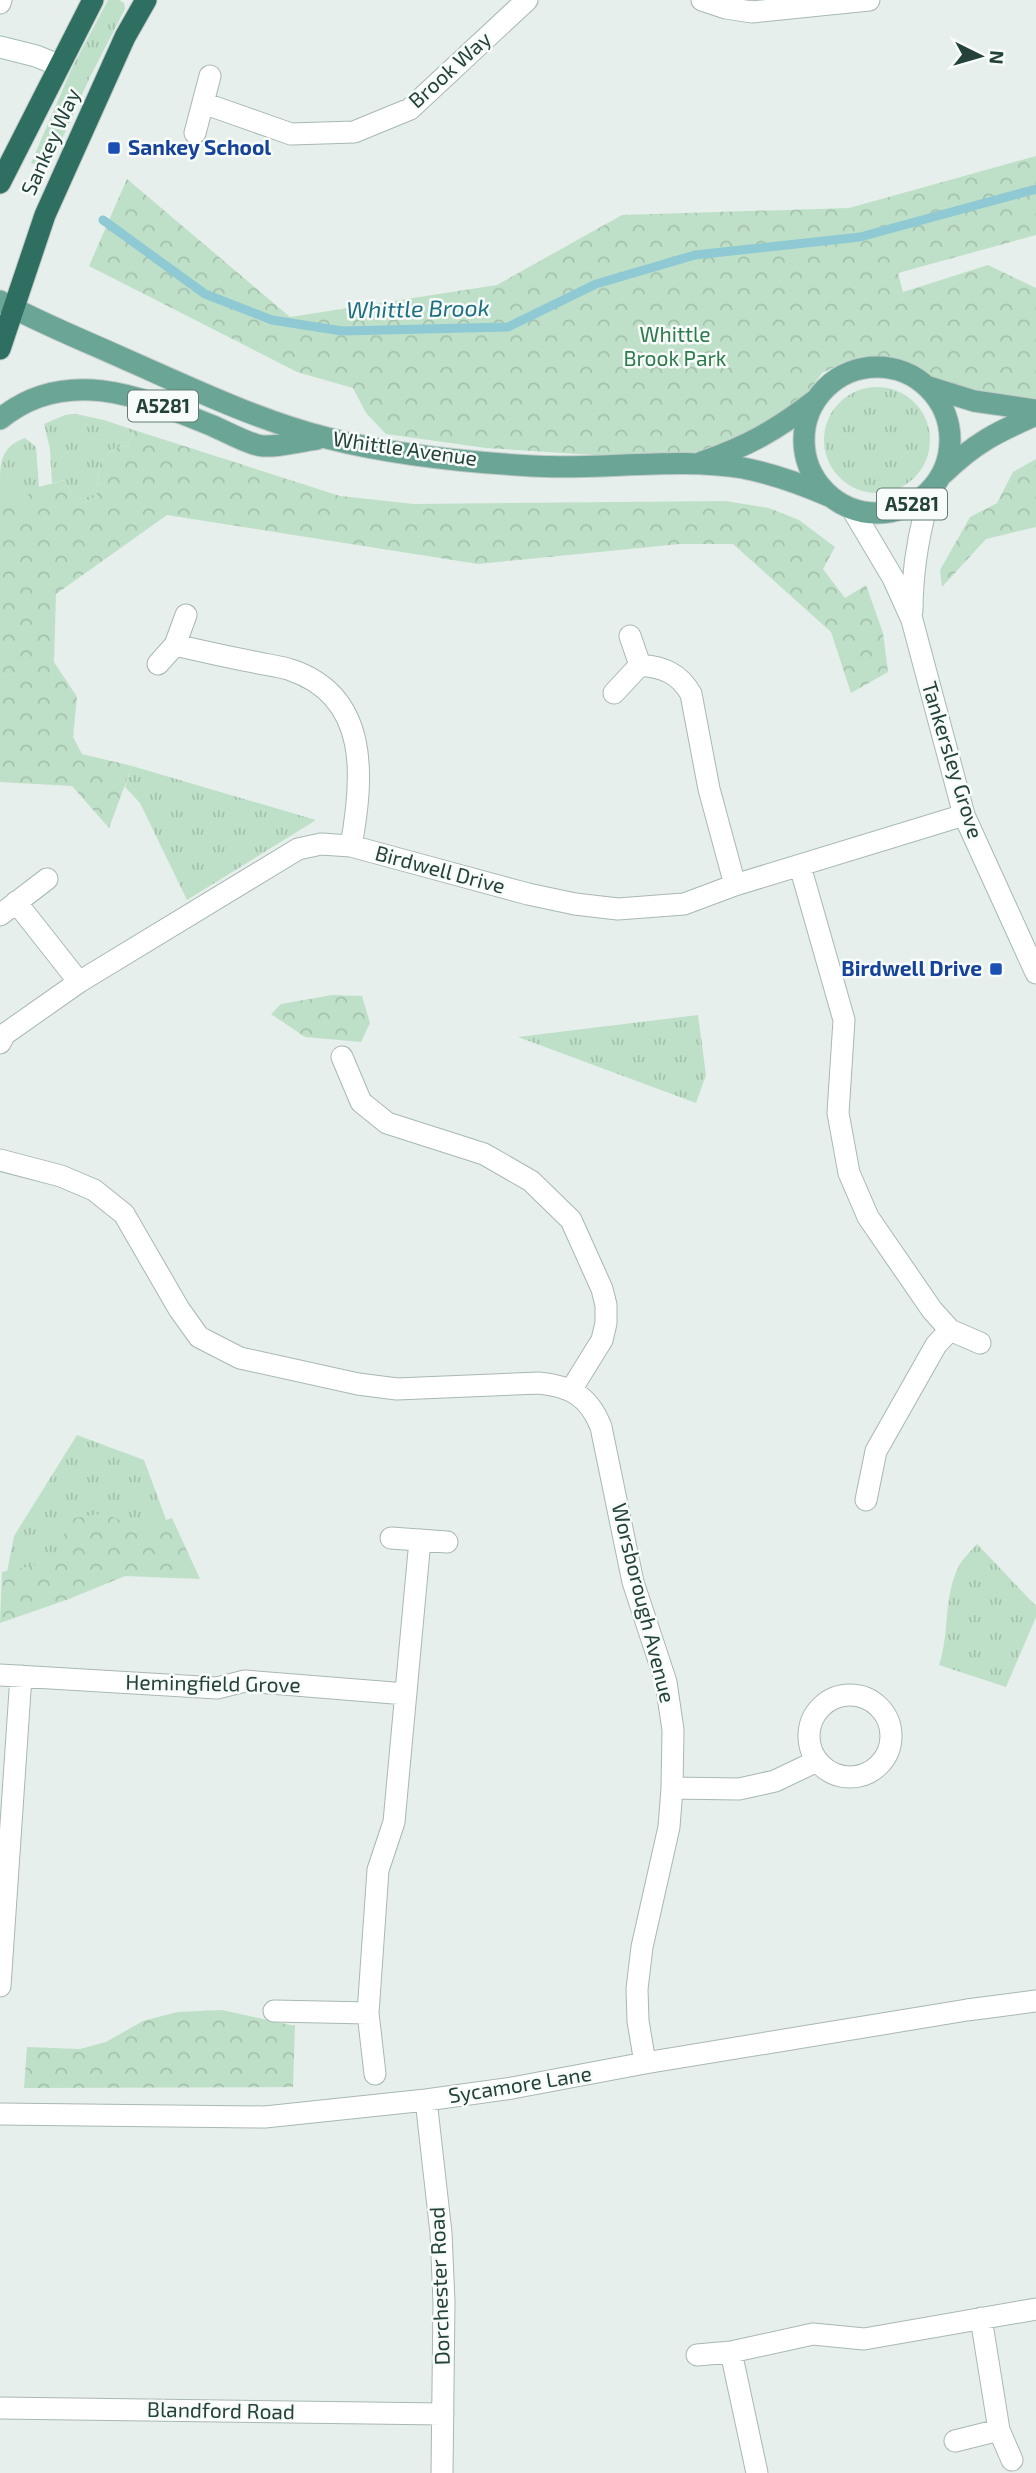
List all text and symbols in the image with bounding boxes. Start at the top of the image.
north arrow [945,21,1015,91]
street label: Brook Way [403,25,495,112]
text: N [985,50,1009,65]
street label: Sankey Way [15,84,84,199]
place label: Sankey School [128,134,271,160]
marker: Sankey School [106,140,122,156]
water label: Whittle Brook [346,293,490,323]
park label: Whittle Brook Park [623,321,727,370]
road number: A5281 [128,390,198,422]
street label: Whittle Avenue [331,425,479,470]
road number: A5281 [877,489,947,520]
street label: Tankersley Grove [918,678,989,841]
street label: Birdwell Drive [373,839,508,898]
place label: Birdwell Drive [841,955,982,980]
marker: Birdwell Drive [988,961,1004,977]
street label: Worsborough Avenue [608,1500,681,1705]
street label: Hemingfield Grove [125,1668,301,1697]
street label: Sycamore Lane [446,2060,593,2107]
street label: Dorchester Road [423,2206,454,2366]
street label: Blandford Road [147,2396,295,2423]

